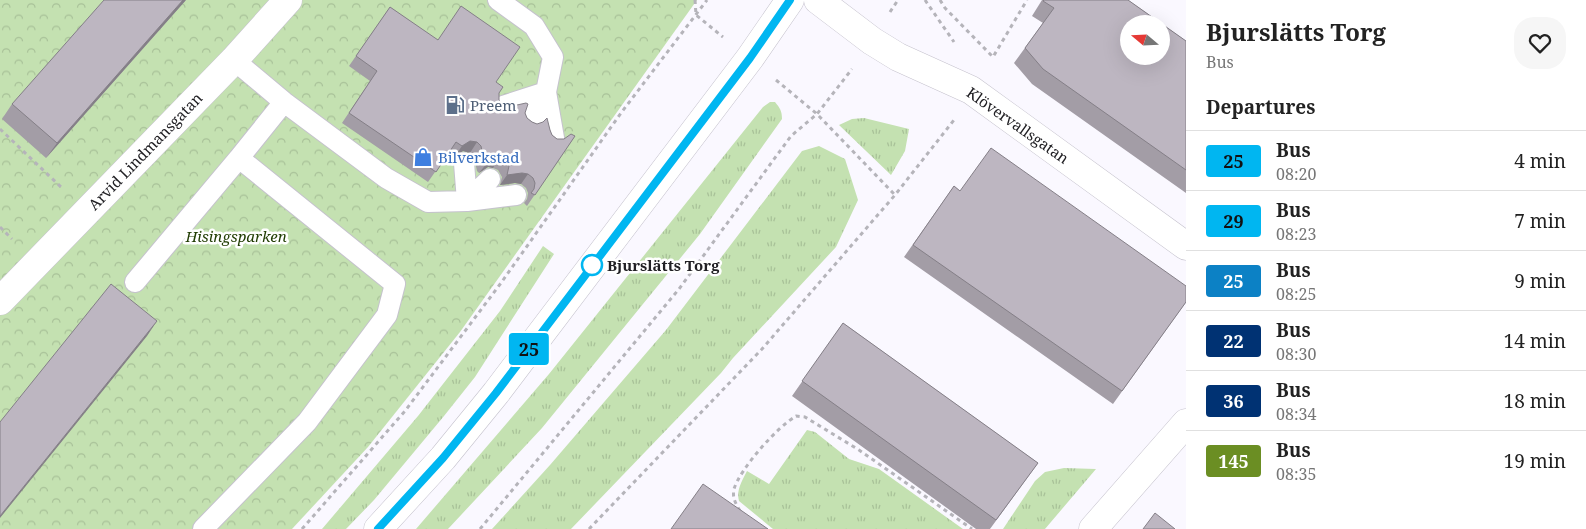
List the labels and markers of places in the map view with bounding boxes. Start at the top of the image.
fuel station icon: Preem [444,94,466,116]
place label: Preem [470,95,516,115]
shop icon: Bilverkstad [412,146,434,168]
place label: Bilverkstad [438,147,520,167]
marker: Bjurslätts Torg [581,254,603,276]
place label: Bjurslätts Torg [607,255,720,275]

